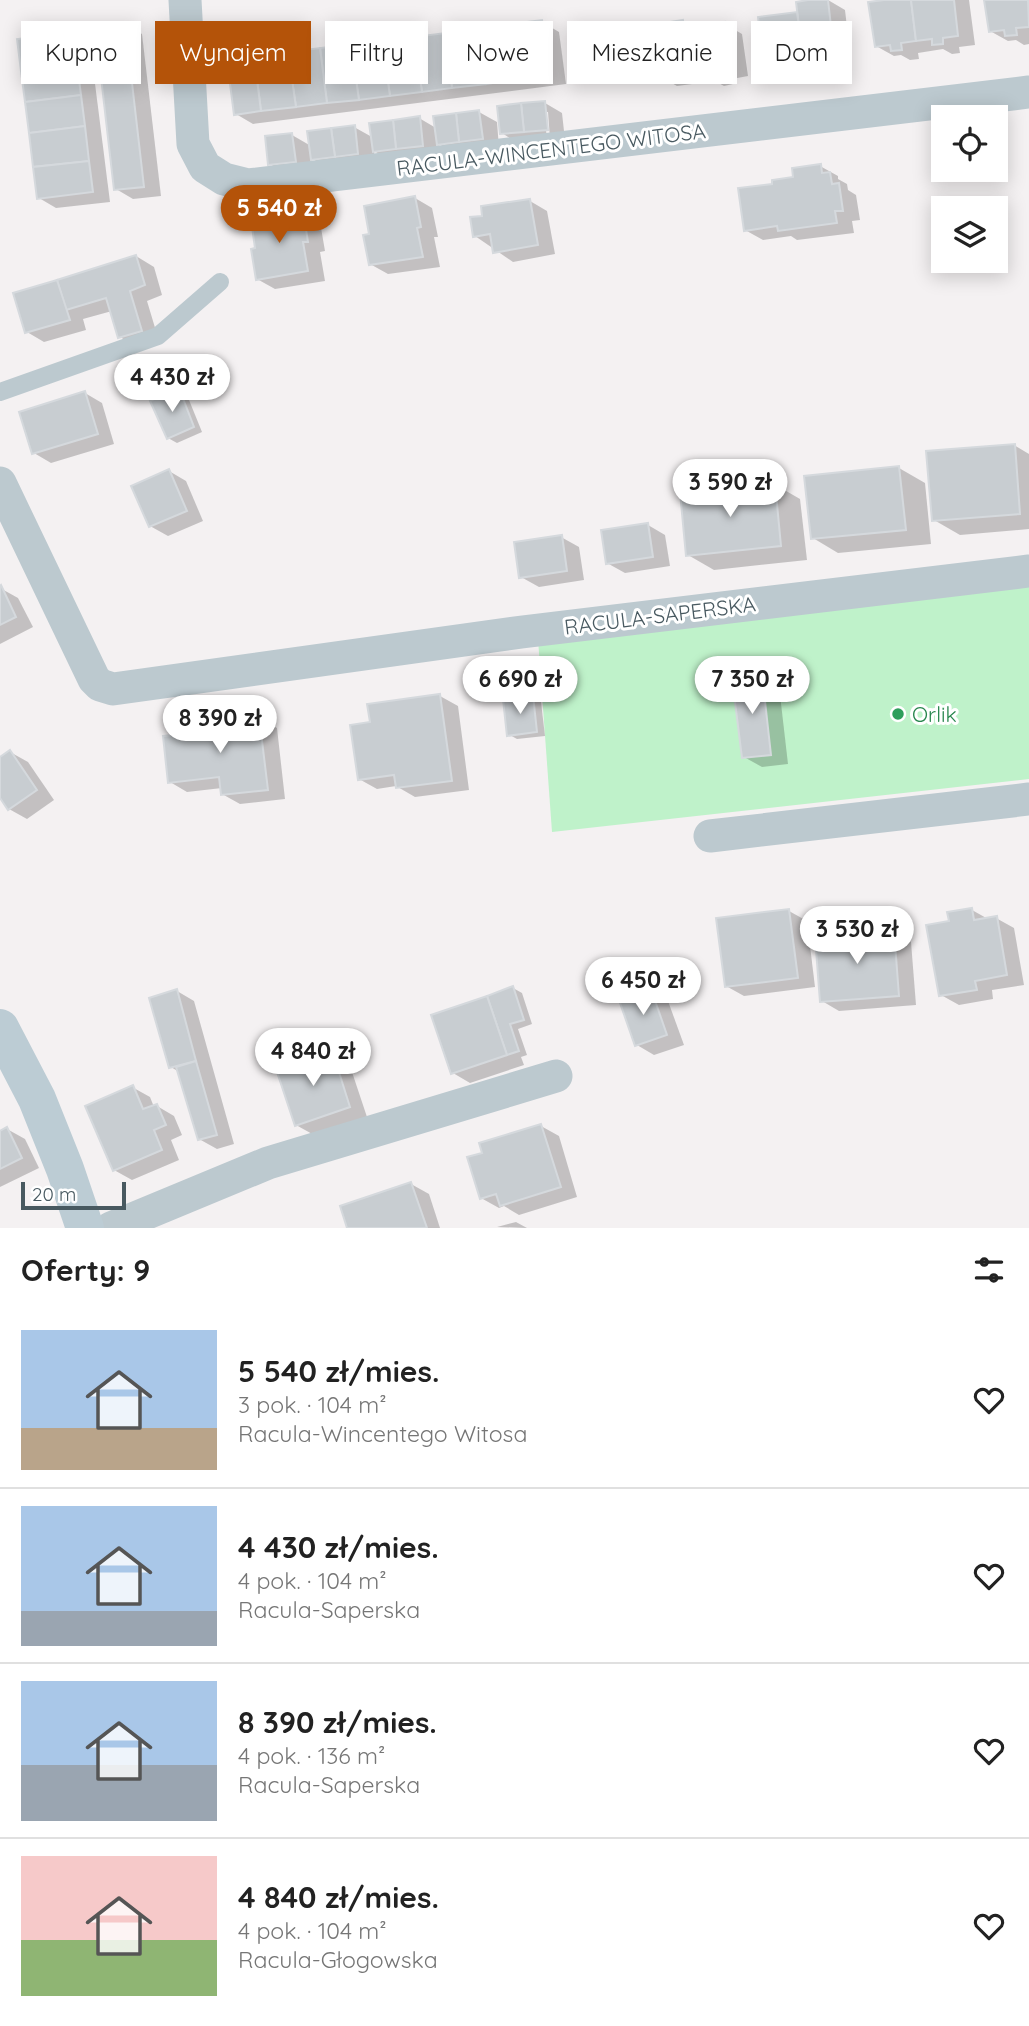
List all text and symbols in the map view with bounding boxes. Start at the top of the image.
chip: Kupno [21,21,141,84]
chip: Wynajem [155,21,311,84]
chip: Filtry [325,21,428,84]
chip: Nowe [442,21,553,84]
chip: Mieszkanie [567,21,737,84]
chip: Dom [751,21,852,84]
map controls [931,105,1008,273]
button: locate [931,105,1008,182]
street label: RACULA-WINCENTEGO WITOSA [395,117,707,181]
pin: 5 540 zł [207,186,351,245]
text: 5 540 zł [237,193,321,222]
button: layers [931,196,1008,273]
pin: 4 430 zł [100,354,244,414]
text: 4 430 zł [130,362,214,391]
pin: 3 590 zł [658,460,802,519]
text: 3 590 zł [688,467,772,496]
street label: RACULA-SAPERSKA [563,590,757,640]
pin: 6 690 zł [448,656,592,716]
pin: 7 350 zł [680,656,824,716]
text: 6 690 zł [479,664,561,693]
text: 7 350 zł [711,664,793,693]
pin: 8 390 zł [148,696,292,755]
place label: Orlik [912,701,957,727]
text: 8 390 zł [179,703,261,732]
marker: Orlik [890,706,906,722]
pin: 3 530 zł [785,906,929,966]
text: 3 530 zł [816,914,898,943]
pin: 6 450 zł [571,958,715,1017]
text: 6 450 zł [601,965,685,994]
pin: 4 840 zł [241,1028,385,1088]
text: 4 840 zł [271,1036,355,1065]
scale bar [21,1179,126,1211]
text: 20 m [32,1182,76,1206]
text: Oferty: 9 [21,1251,150,1289]
icon: filters [970,1251,1008,1289]
text: 5 540 zł/mies. [238,1352,439,1390]
icon: home [77,1358,161,1442]
icon: heart [970,1381,1008,1419]
text: 3 pok. · 104 m² [238,1390,387,1419]
text: Racula-Wincentego Witosa [238,1419,528,1448]
text: 4 430 zł/mies. [238,1528,439,1566]
icon: home [77,1534,161,1618]
icon: heart [970,1557,1008,1595]
text: 4 pok. · 104 m² [238,1566,387,1595]
text: Racula-Saperska [238,1595,420,1624]
text: 8 390 zł/mies. [238,1703,437,1741]
icon: home [77,1709,161,1793]
icon: heart [970,1732,1008,1770]
text: 4 pok. · 136 m² [238,1741,385,1770]
text: Racula-Saperska [238,1770,420,1799]
text: 4 840 zł/mies. [238,1878,439,1916]
icon: home [77,1884,161,1968]
icon: heart [970,1907,1008,1945]
text: 4 pok. · 104 m² [238,1916,387,1945]
text: Racula-Głogowska [238,1945,438,1974]

